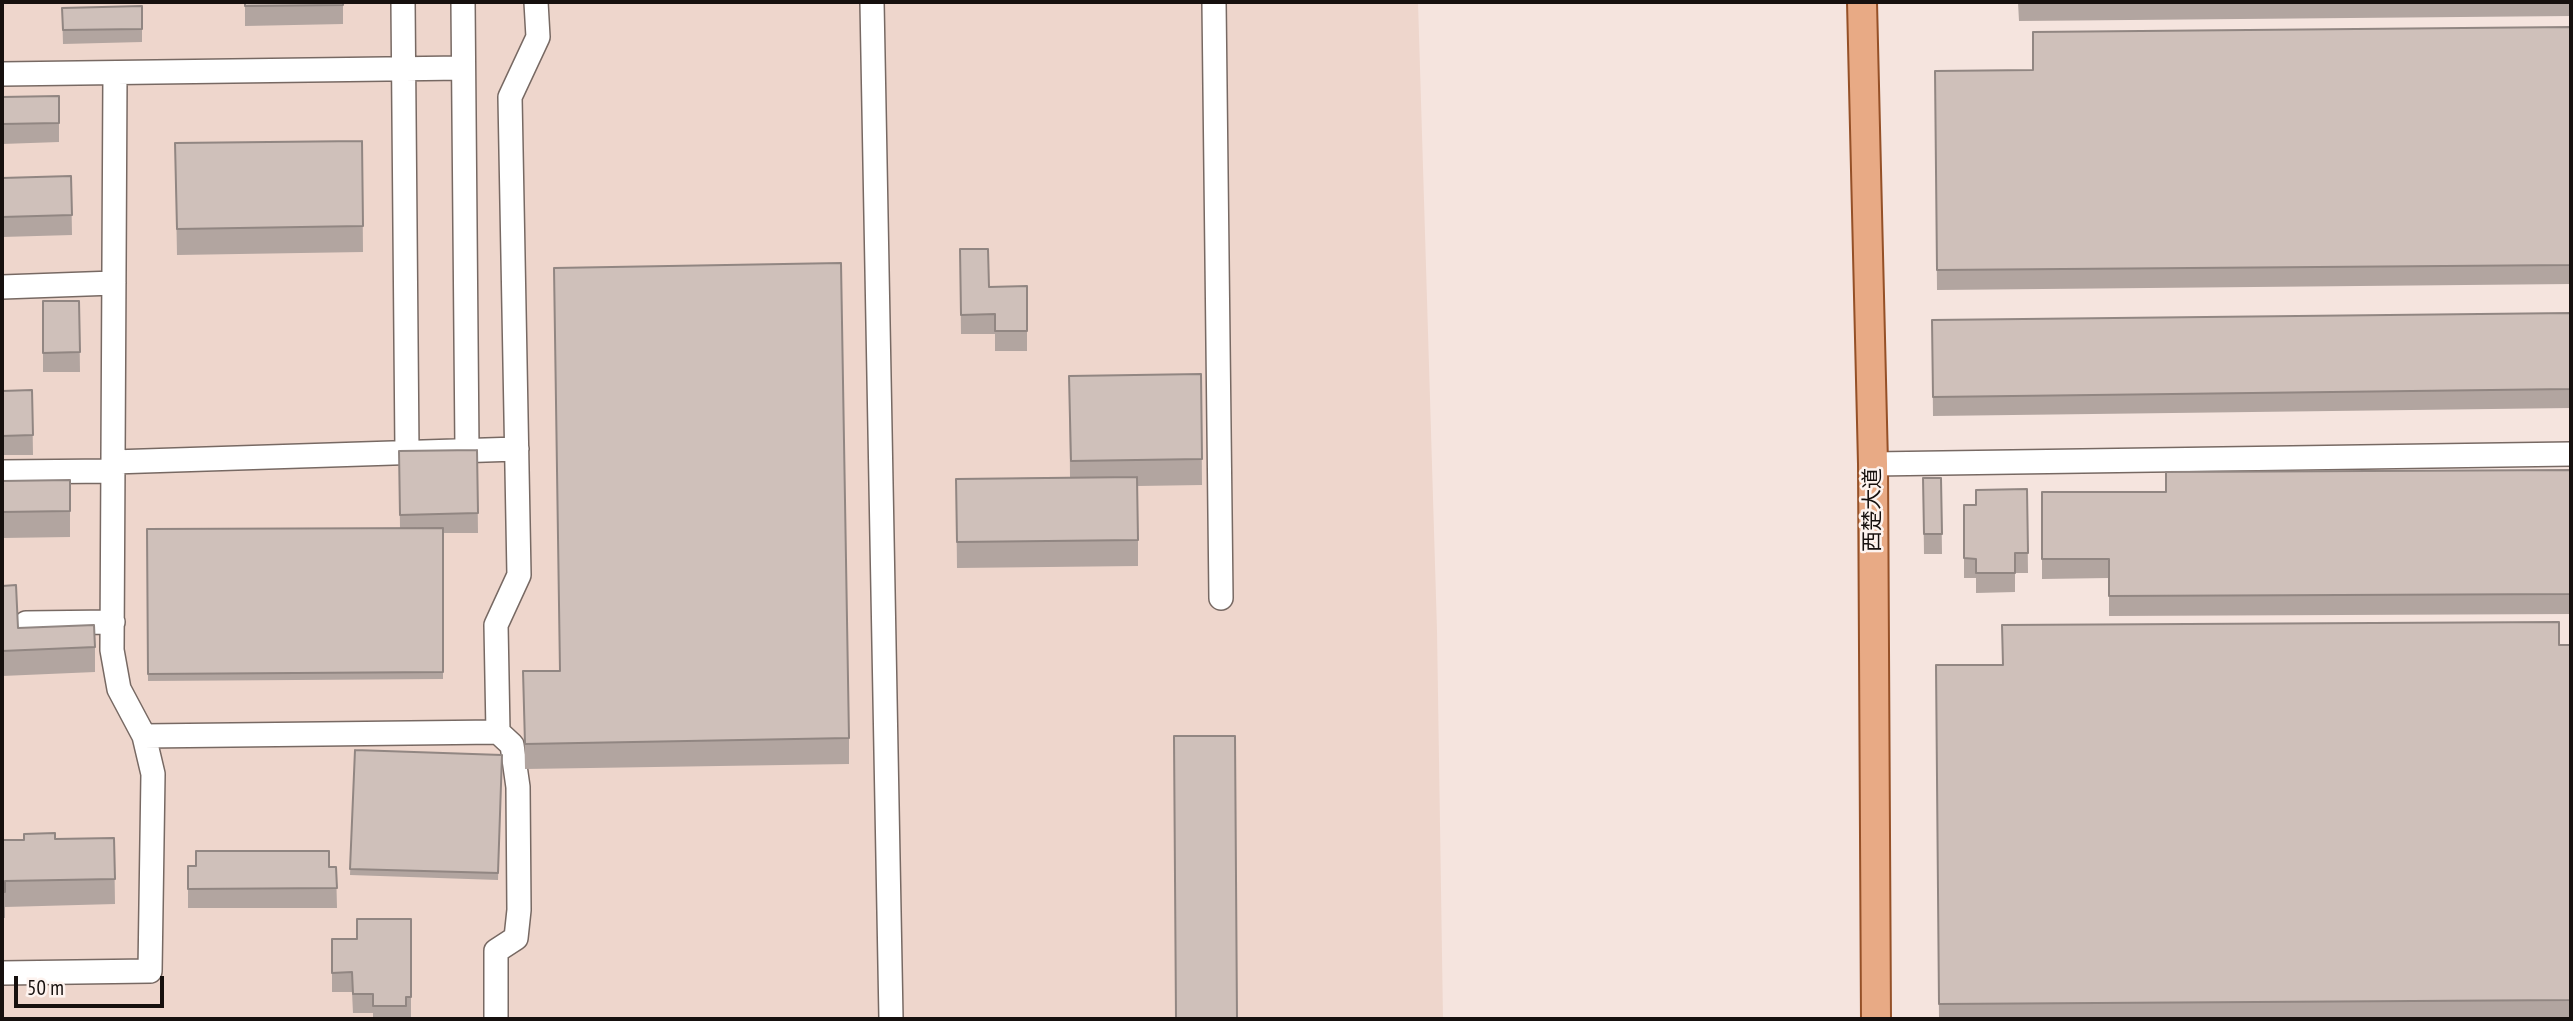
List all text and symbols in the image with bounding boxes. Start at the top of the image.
street label: 西楚大道 [1860,468,1886,552]
scale bar [18,962,168,1006]
text: 50 m [27,974,64,1001]

